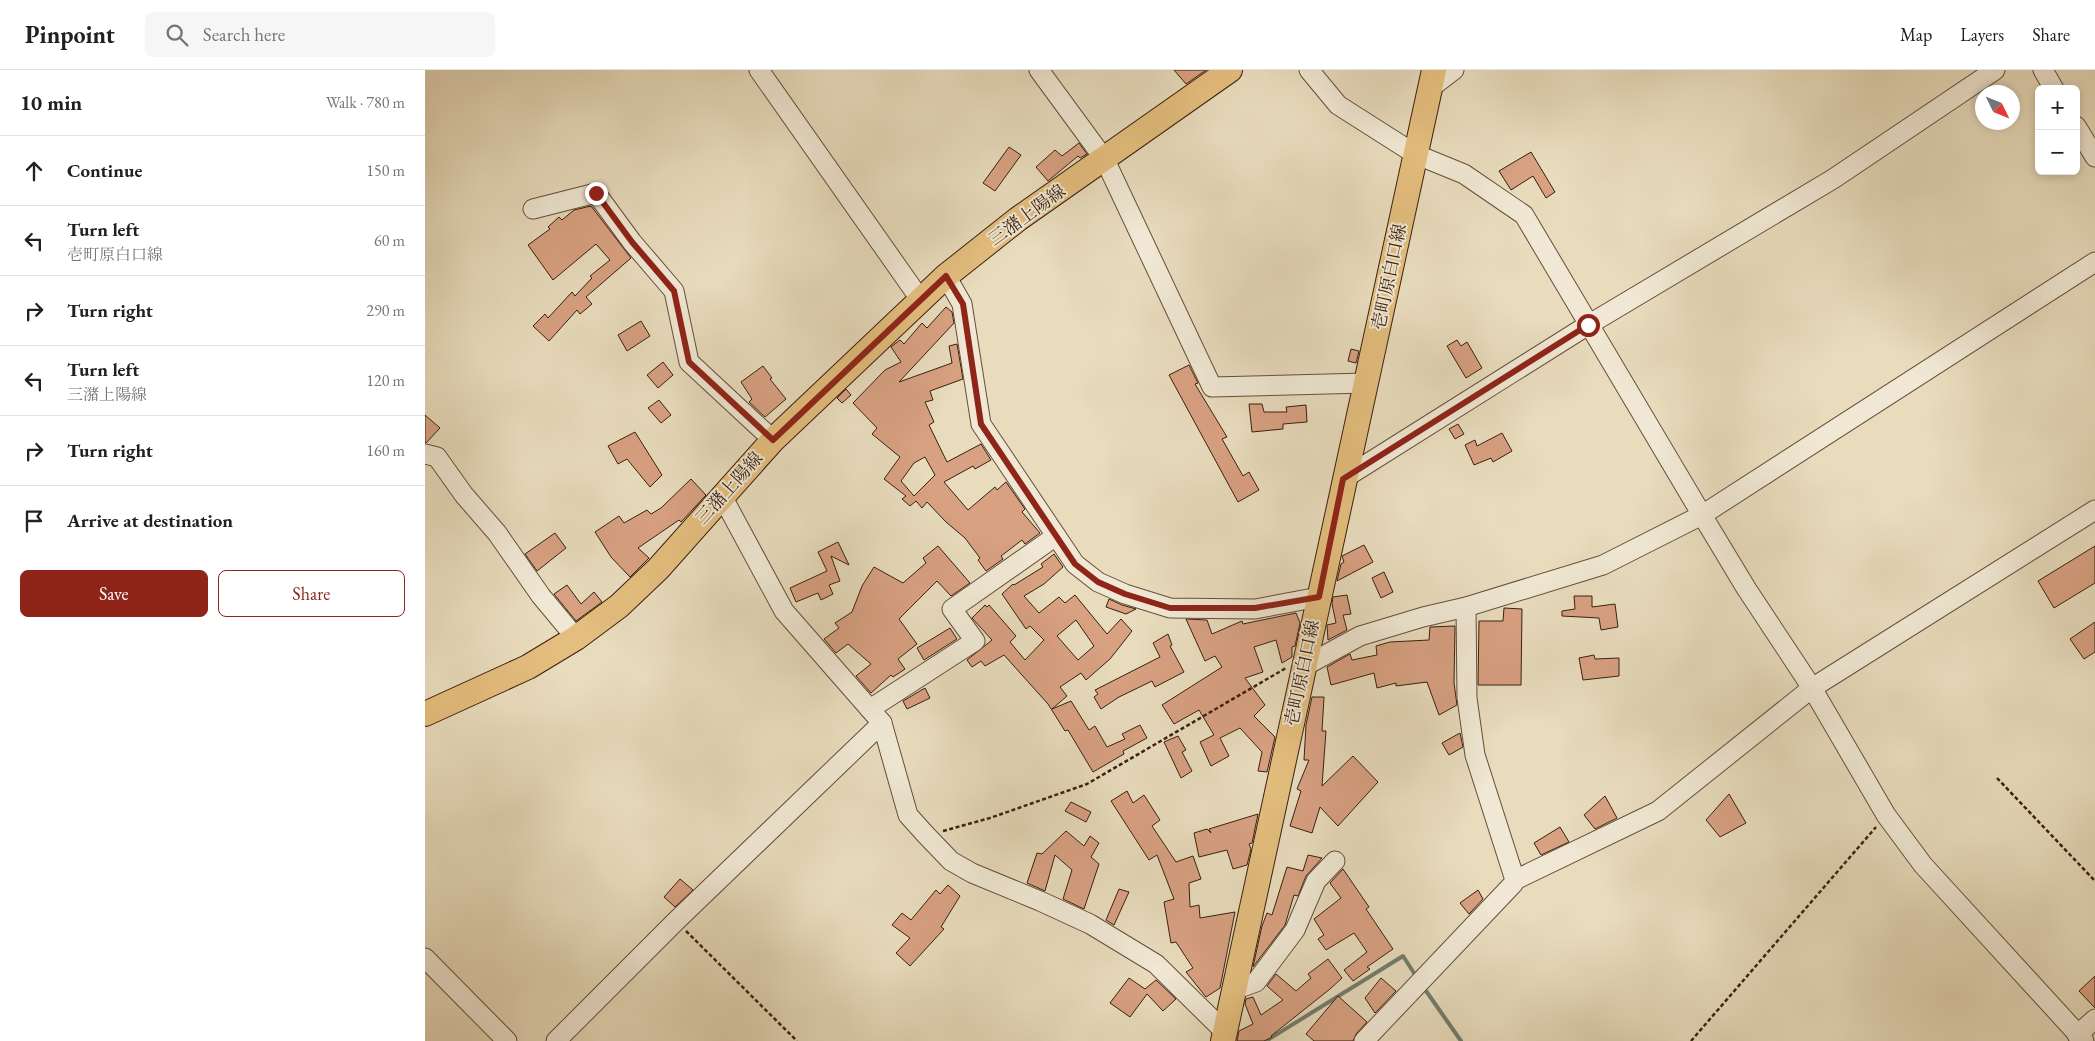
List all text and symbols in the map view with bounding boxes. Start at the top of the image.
search box [145,12,495,57]
text: Pinpoint [25,19,115,50]
icon: search [163,21,191,49]
text: Search here [203,22,285,47]
text: Map [1900,23,1932,46]
text: Layers [1960,23,2004,46]
text: Share [2032,23,2070,46]
north arrow [1975,85,2020,130]
map controls [2035,85,2080,175]
button: + [2035,85,2080,130]
text: 10 min [20,89,82,116]
text: Walk · 780 m [326,92,405,113]
button: − [2035,130,2080,175]
icon: ahead [20,157,48,185]
text: Continue [67,158,142,183]
text: 150 m [366,160,405,181]
street label: 三潴上陽線 [984,179,1070,250]
route end [585,182,608,205]
text: Turn left [67,217,139,242]
street label: 壱町原白口線 [1366,222,1411,332]
icon: left [20,227,48,255]
text: 60 m [374,230,405,251]
text: 壱町原白口線 [67,244,163,265]
icon: right [20,297,48,325]
text: Turn right [67,298,153,323]
text: 290 m [366,300,405,321]
route start [1577,314,1600,337]
text: Turn left [67,357,139,382]
icon: left [20,367,48,395]
text: 120 m [366,370,405,391]
text: 三潴上陽線 [67,384,147,405]
icon: right [20,437,48,465]
text: Turn right [67,438,153,463]
text: 160 m [366,440,405,461]
street label: 三潴上陽線 [690,447,767,529]
icon: arrive [20,507,48,535]
text: Arrive at destination [67,508,233,533]
button: Save [20,570,208,617]
button: Share [218,570,405,617]
street label: 壱町原白口線 [1279,618,1324,728]

